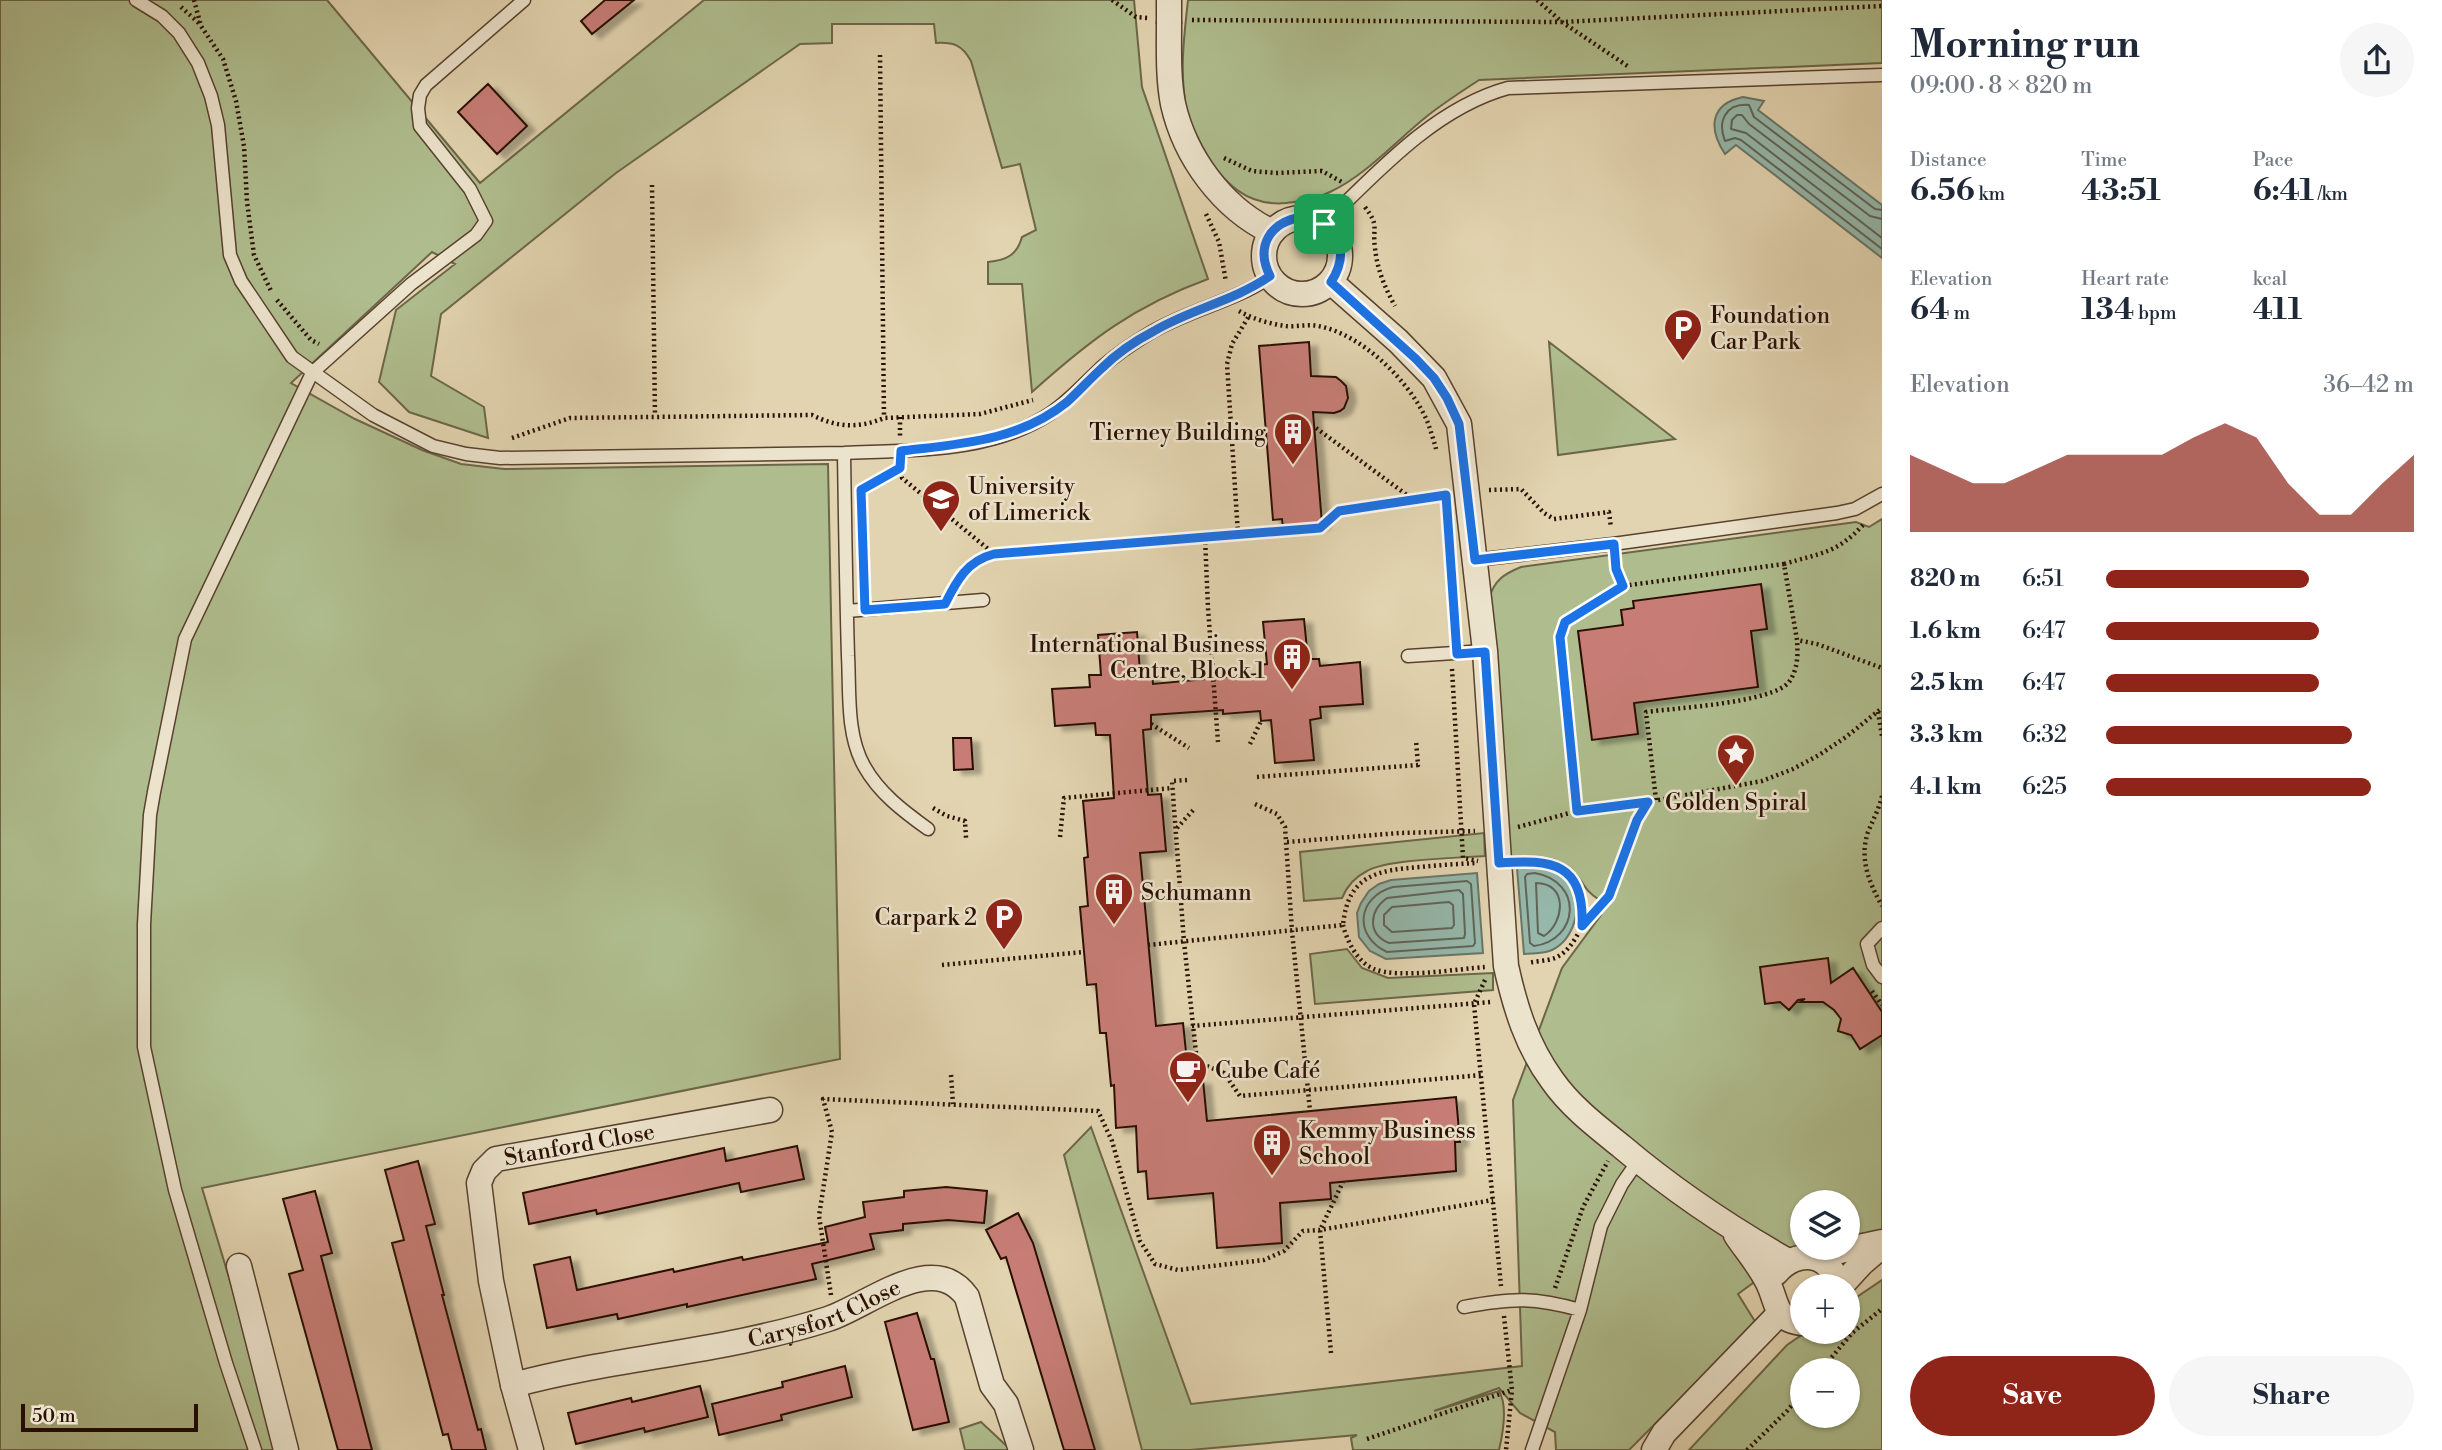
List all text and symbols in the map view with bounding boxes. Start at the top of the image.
text: Morning run [1910,22,2140,69]
button: share [2340,23,2414,97]
text: 09:00 · 8 × 820 m [1910,72,2092,100]
text: Distance [1910,148,1987,172]
text: Time [2081,148,2127,172]
text: Pace [2253,148,2293,172]
text: 6.56 [1910,172,1975,210]
text: 43:51 [2081,172,2161,210]
text: 6:41 [2253,172,2314,210]
text: km [1975,182,2005,206]
text: /km [2314,182,2348,206]
pin [1294,194,1354,254]
icon: arrive [1305,205,1343,243]
text: Elevation [1910,267,1992,291]
text: Heart rate [2081,267,2169,291]
text: kcal [2253,267,2287,291]
text: 64 [1910,291,1950,329]
text: 134 [2081,291,2134,329]
text: 411 [2253,291,2302,329]
text: m [1950,301,1970,325]
text: bpm [2134,301,2177,325]
place label: Foundation Car Park [1710,302,1831,356]
parking icon: Foundation Car Park [1662,307,1704,362]
text: Elevation [1910,371,2010,399]
text: 36–42 m [2323,371,2414,399]
building icon: Tierney Building [1272,411,1314,466]
place label: Tierney Building [1089,419,1266,447]
place label: University of Limerick [968,473,1091,527]
school or university icon: University of Limerick [920,478,962,533]
text: 820 m [1910,565,1980,593]
text: 6:51 [2022,565,2064,593]
text: 1.6 km [1910,617,1981,645]
text: 6:47 [2022,617,2066,645]
place label: International Business Centre, Block 1 [1029,631,1265,685]
building icon: International Business Centre, Block 1 [1271,636,1313,691]
text: 2.5 km [1910,669,1984,697]
text: 6:47 [2022,669,2066,697]
text: 3.3 km [1910,721,1983,749]
text: 6:32 [2022,721,2067,749]
place icon: Golden Spiral [1715,732,1757,787]
text: 4.1 km [1910,773,1982,801]
text: 6:25 [2022,773,2067,801]
place label: Golden Spiral [1665,789,1807,817]
building icon: Schumann [1093,871,1135,926]
place label: Schumann [1141,879,1252,907]
parking icon: Carpark 2 [983,896,1025,951]
place label: Carpark 2 [875,904,977,932]
cafe icon: Cube Café [1167,1049,1209,1104]
place label: Cube Café [1215,1057,1320,1085]
place label: Kemmy Business School [1299,1117,1476,1171]
street label: Stanford Close [502,1118,657,1172]
building icon: Kemmy Business School [1251,1122,1293,1177]
map controls [1790,1190,1860,1428]
button: layers [1790,1190,1860,1260]
street label: Carysfort Close [745,1273,905,1354]
button: + [1790,1274,1860,1344]
button: Save [1910,1356,2155,1436]
button: Share [2169,1356,2414,1436]
button: − [1790,1358,1860,1428]
scale bar [21,1401,198,1433]
text: 50 m [32,1404,76,1428]

